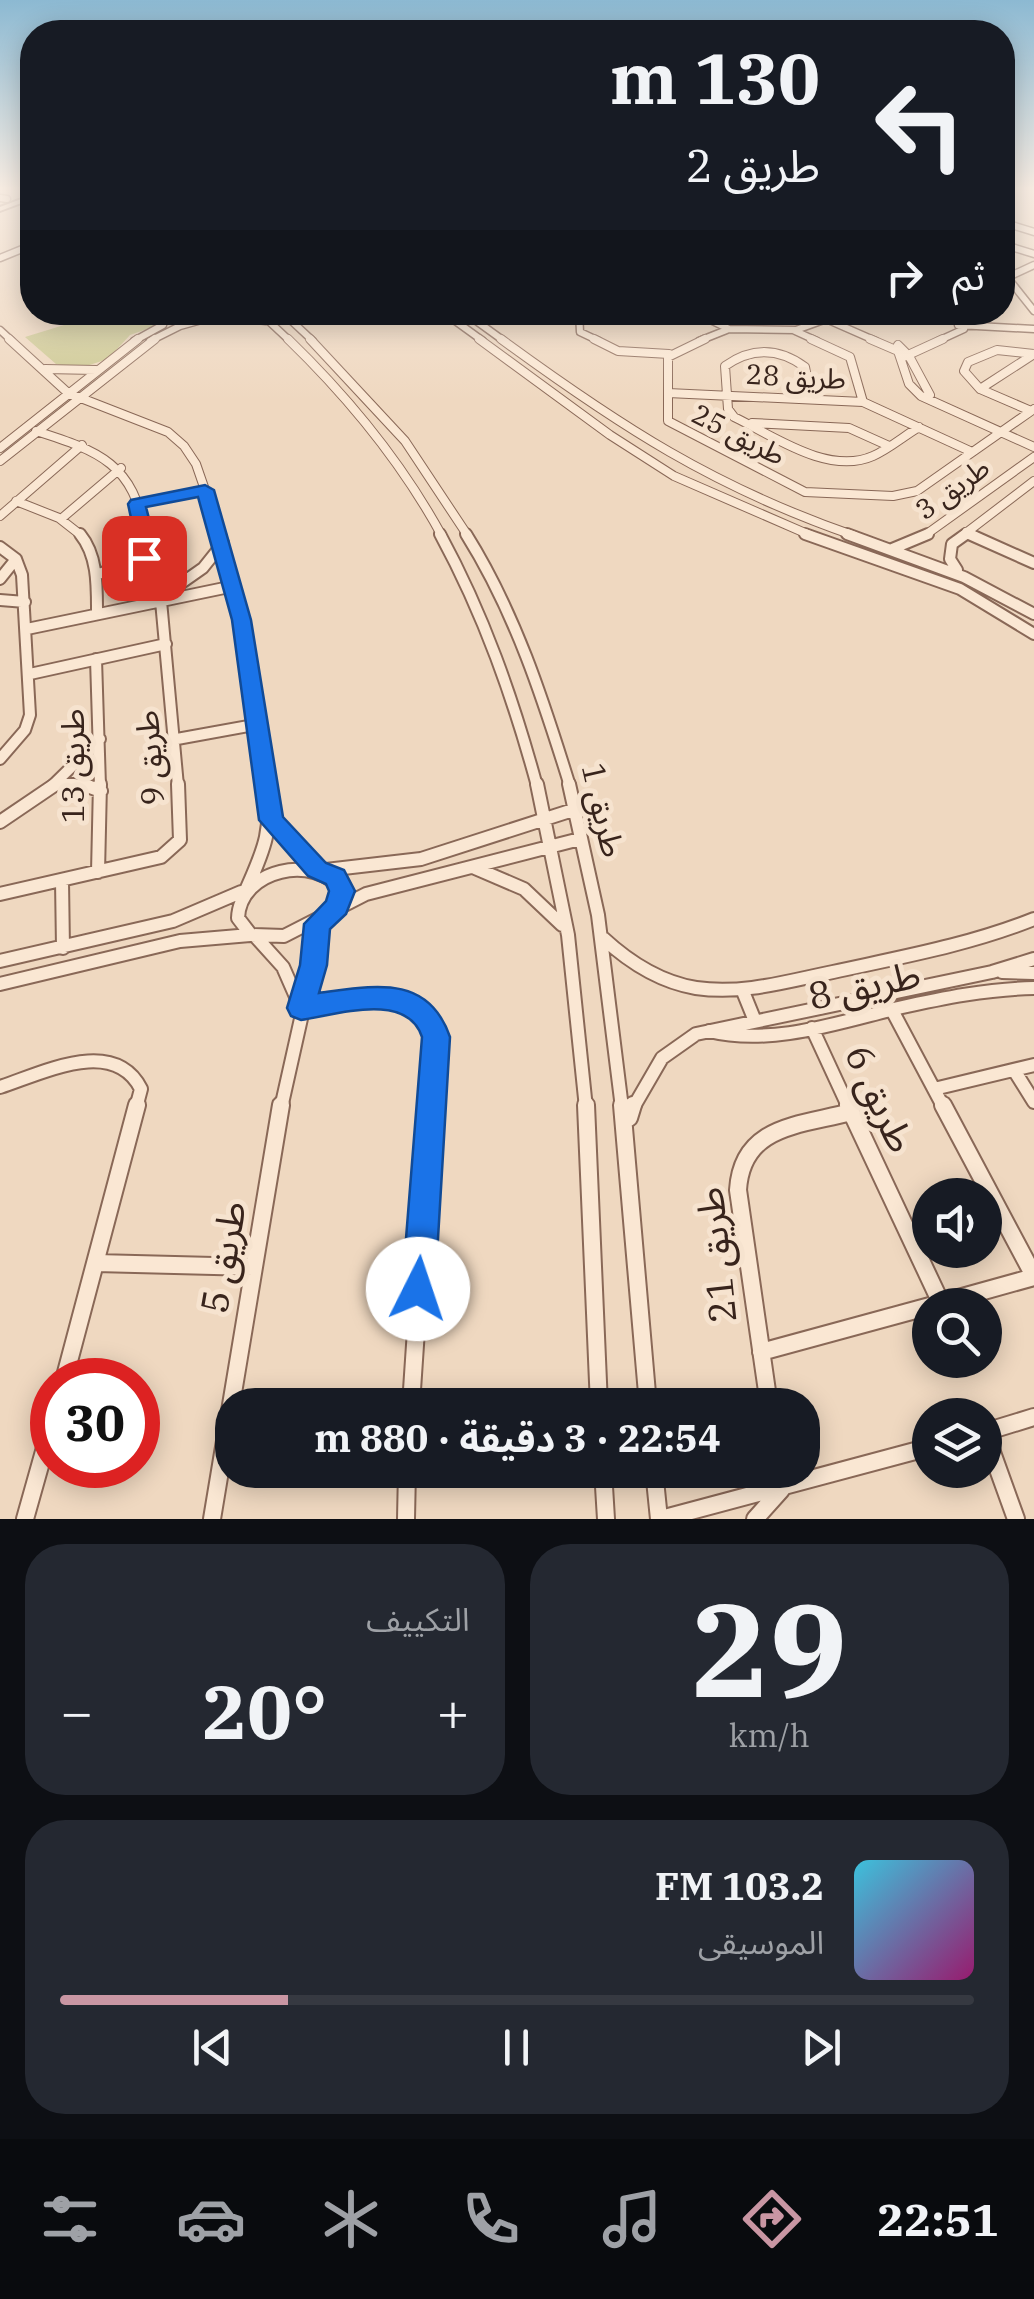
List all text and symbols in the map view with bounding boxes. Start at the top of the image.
text: 130 m [610,32,820,123]
icon: left [855,60,985,190]
text: طريق 2 [686,136,820,194]
icon: right [877,250,932,305]
text: ثم [952,251,985,300]
street label: طريق 28 [745,355,847,397]
street label: طريق 25 [686,395,792,473]
street label: طريق 3 [907,448,997,528]
pin [102,516,187,601]
icon: arrive [117,531,172,586]
street label: طريق 13 [51,709,93,823]
street label: طريق 9 [125,709,173,807]
street label: طريق 1 [573,759,635,861]
street label: طريق 8 [803,948,925,1021]
street label: طريق 6 [834,1036,927,1160]
map controls [912,1178,1002,1488]
button: sound [912,1178,1002,1268]
street label: طريق 21 [684,1185,747,1325]
street label: طريق 5 [188,1197,257,1317]
position arrow [366,1237,470,1341]
button: search [912,1288,1002,1378]
speed limit sign: 30 [30,1358,160,1488]
button: layers [912,1398,1002,1488]
text: 22:54 · 3 دقيقة · 880 m [314,1413,721,1462]
text: 29 [691,1564,847,1733]
text: التكييف [366,1598,470,1640]
text: 20° [202,1662,327,1760]
text: − [60,1676,93,1747]
text: + [436,1676,469,1747]
text: km/h [729,1714,810,1756]
text: 103.2 FM [655,1861,824,1910]
text: الموسيقى [698,1921,824,1963]
icon: previous [185,2020,240,2075]
icon: pause [489,2020,544,2075]
icon: next [794,2020,849,2075]
icon: filters [35,2184,105,2254]
icon: car [176,2184,246,2254]
icon: climate [316,2184,386,2254]
icon: phone [456,2184,526,2254]
icon: music [597,2184,667,2254]
icon: directions [737,2184,807,2254]
text: 22:51 [877,2190,999,2248]

